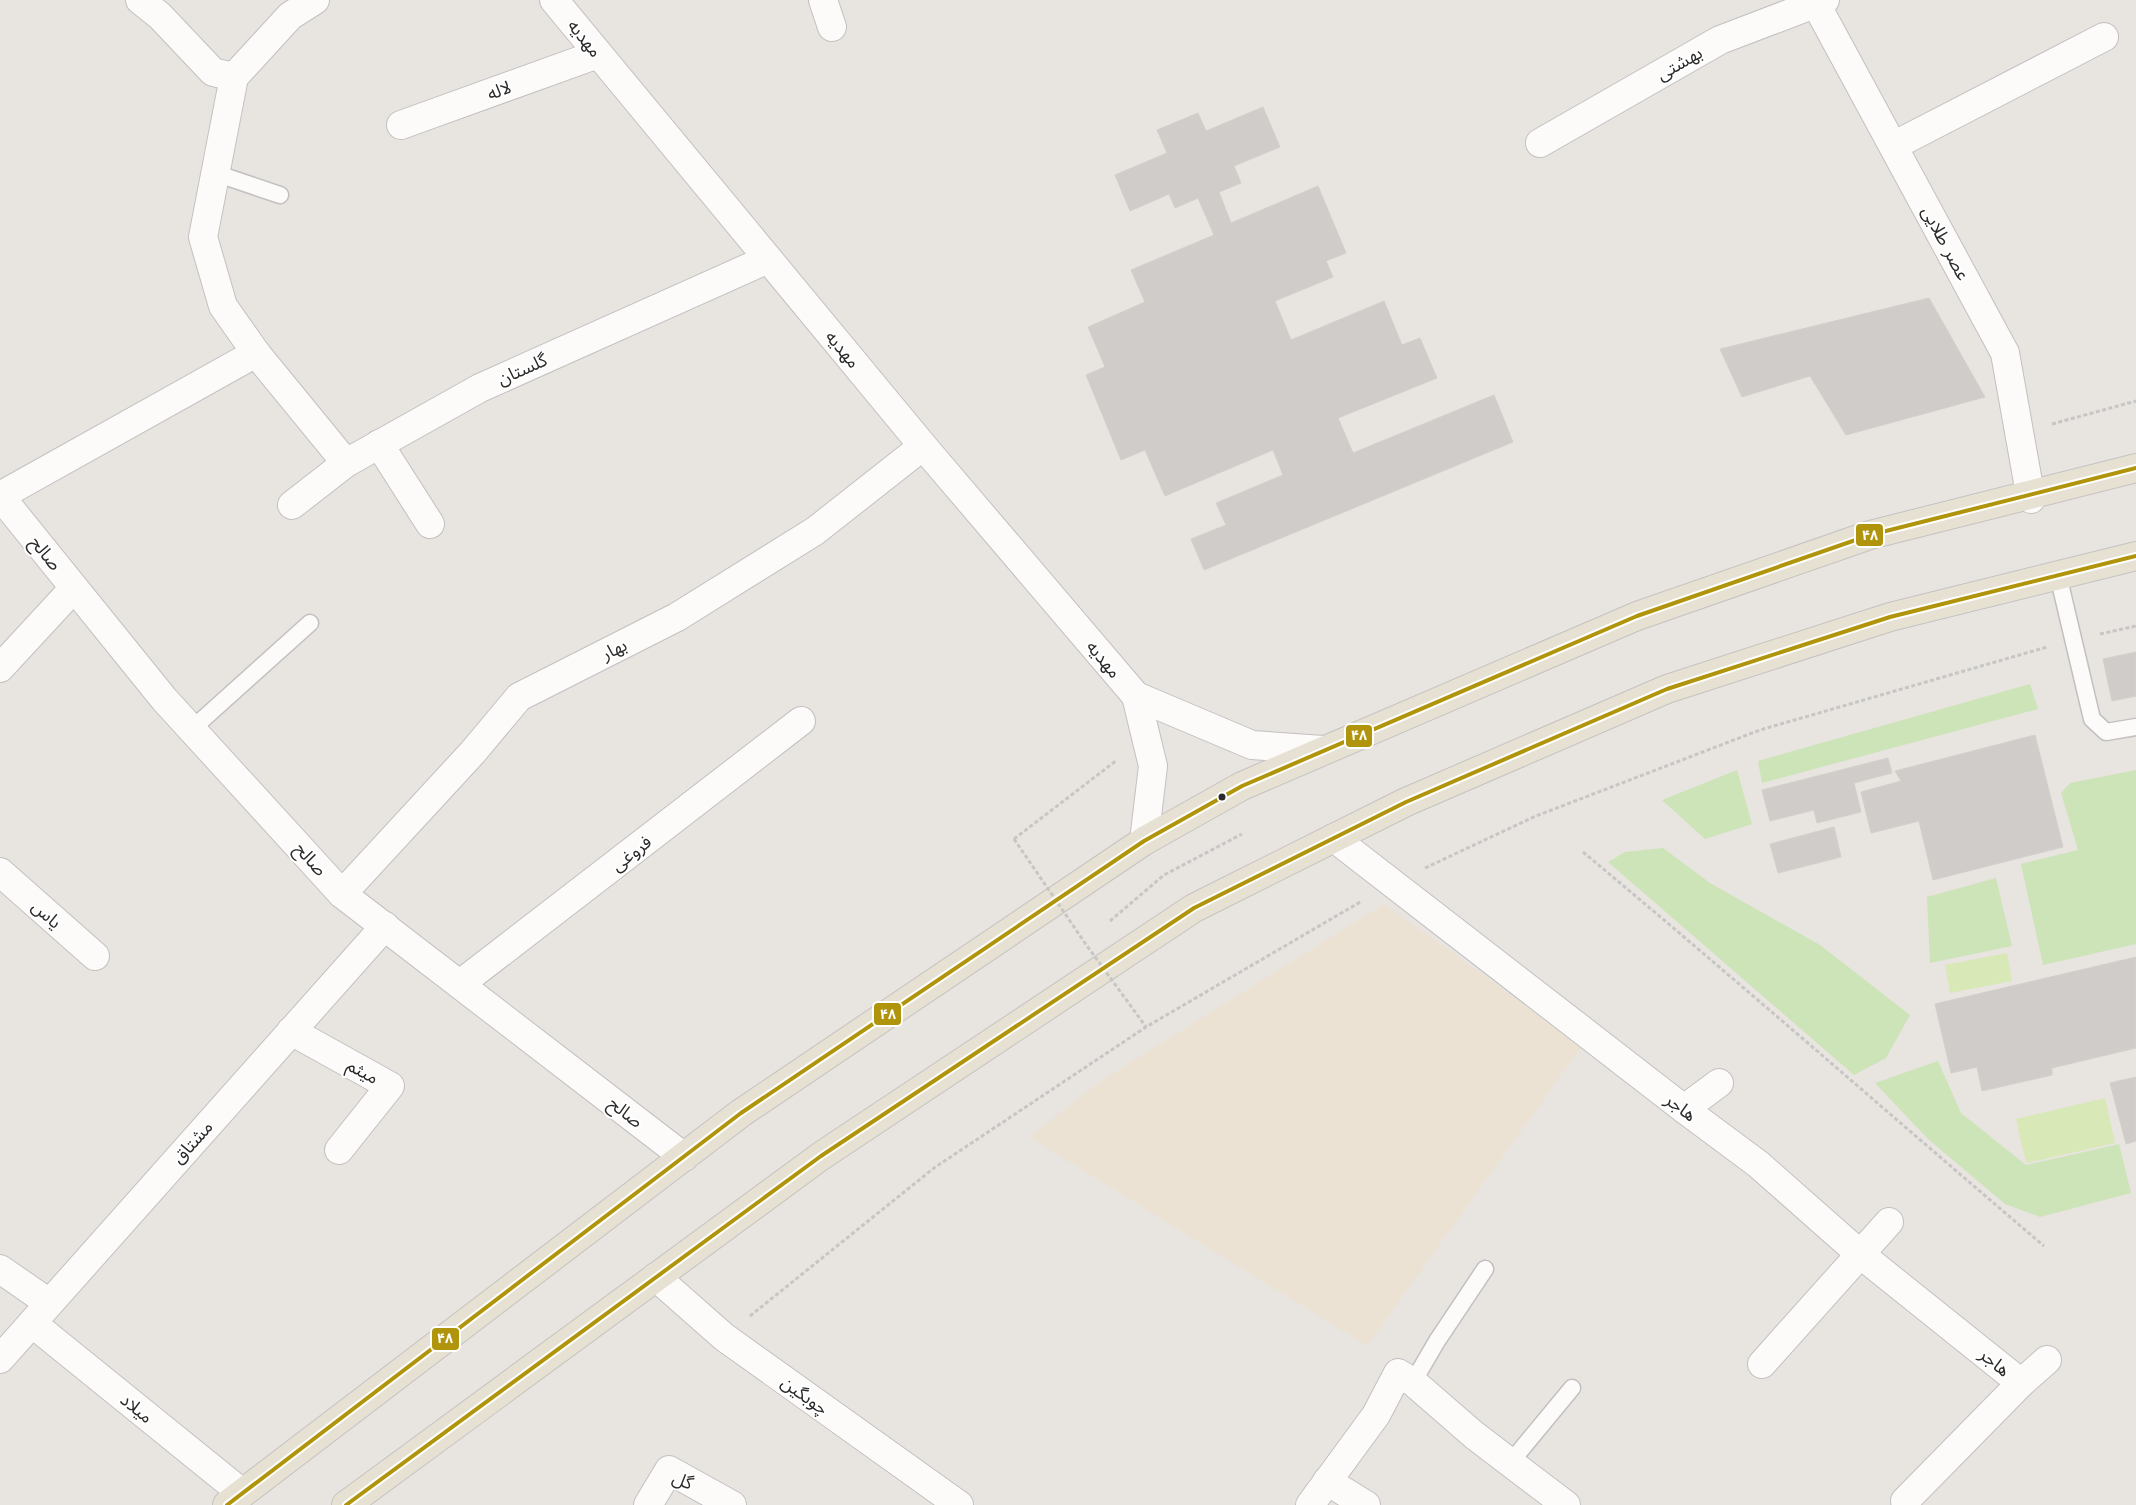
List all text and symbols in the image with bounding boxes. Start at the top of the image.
street label: مهدیه [564,15,606,61]
street label: بهشتی [1652,42,1706,85]
street label: لاله [484,76,514,104]
street label: عصر طلایی [1917,202,1974,284]
street label: مهدیه [821,326,865,372]
street label: گلستان [494,349,551,390]
line badge: ۴۸ [1855,523,1884,547]
text: ۴۸ [1862,527,1878,543]
street label: صالح [24,532,66,576]
street label: بهار [597,634,631,665]
street label: مهدیه [1082,636,1126,682]
line badge: ۴۸ [1345,724,1373,748]
text: ۴۸ [1351,727,1367,743]
unlabelled marker [1217,792,1227,802]
street label: فروغی [607,831,656,876]
street label: صالح [288,838,331,882]
street label: یاس [27,895,66,933]
line badge: ۴۸ [873,1002,902,1026]
text: ۴۸ [880,1006,896,1022]
street label: میثم [342,1054,383,1091]
street label: هاجر [1660,1088,1701,1126]
street label: صالح [603,1092,647,1134]
street label: مشتاق [167,1116,217,1168]
line badge: ۴۸ [431,1327,460,1351]
text: ۴۸ [437,1330,453,1346]
street label: هاجر [1974,1343,2015,1381]
street label: چوبگین [777,1371,833,1420]
street label: میلاد [117,1389,157,1427]
street label: گل [669,1466,697,1495]

